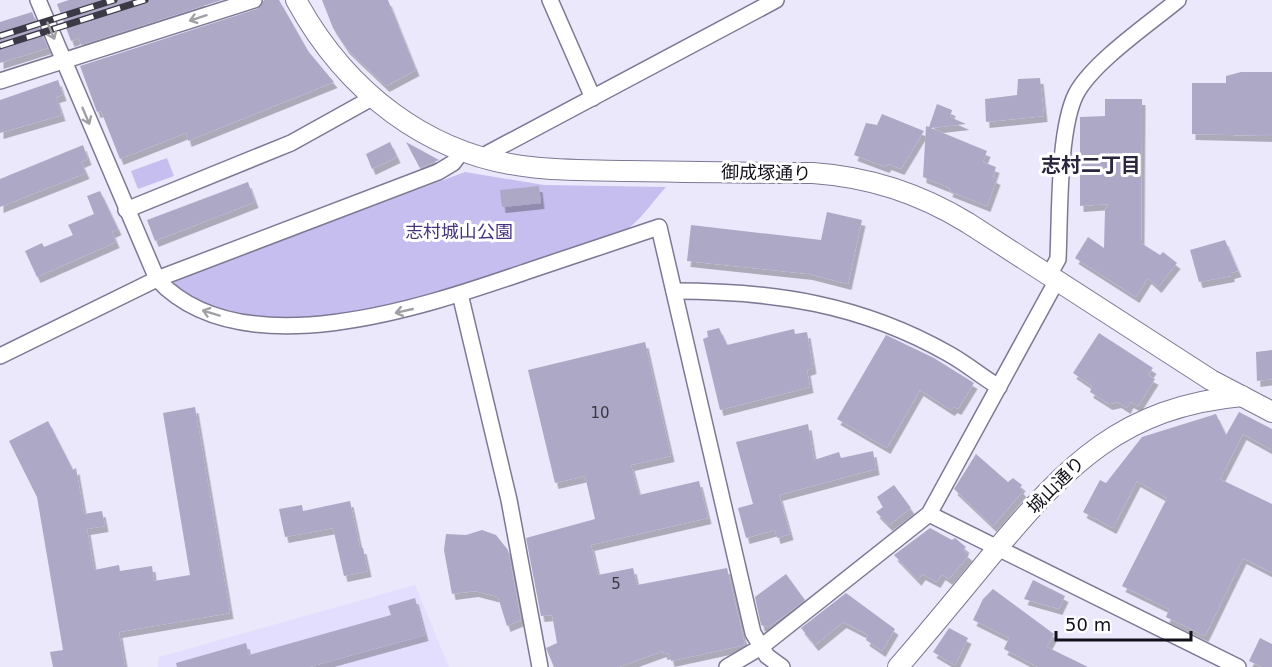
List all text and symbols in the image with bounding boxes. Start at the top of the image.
one-way arrow [189,14,208,25]
one-way arrow [46,21,57,39]
one-way arrow [81,106,92,124]
district label: 志村二丁目 [1041,153,1141,177]
street label: 御成塚通り [721,161,811,184]
park label: 志村城山公園 [405,221,513,242]
one-way arrow [395,306,414,317]
one-way arrow [202,307,221,318]
house number: 10 [590,404,610,422]
street label: 城山通り [1023,452,1089,518]
house number: 5 [611,575,621,593]
scale bar [1056,604,1191,642]
text: 50 m [1065,614,1111,635]

